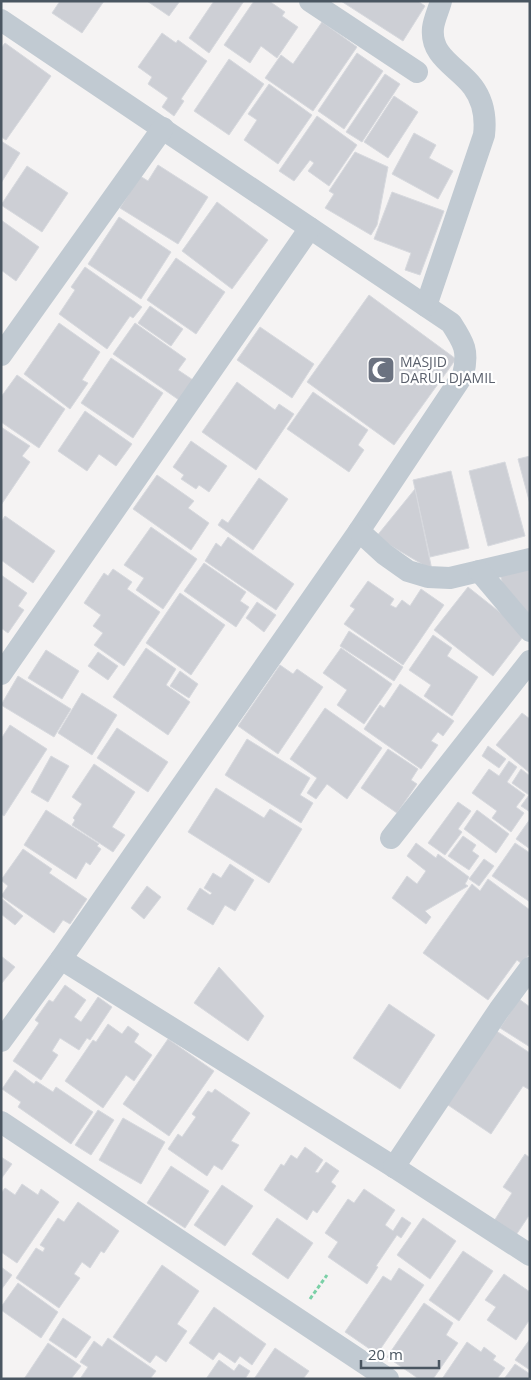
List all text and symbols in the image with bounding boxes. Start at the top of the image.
place label: MASJID DARUL DJAMIL [400,352,495,387]
mosque icon: MASJID DARUL DJAMIL [366,355,396,385]
scale bar [361,1338,438,1370]
text: 20 m [368,1344,403,1364]

